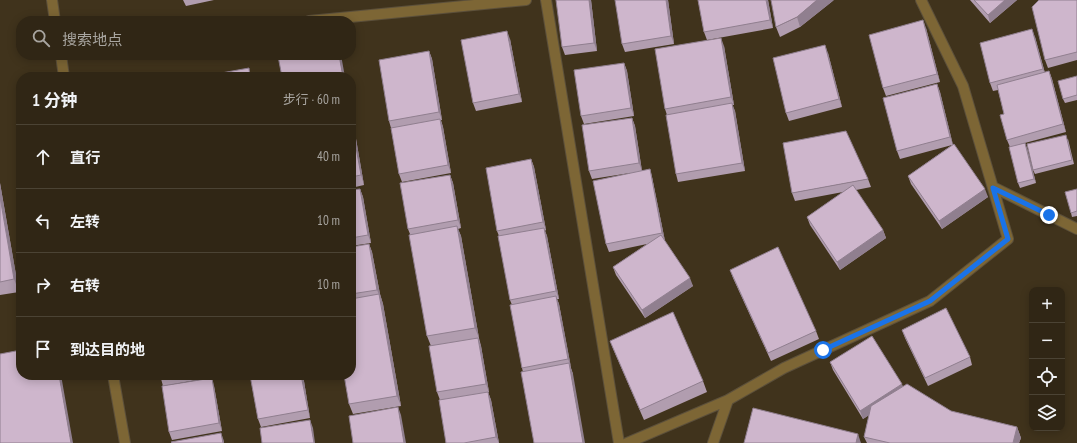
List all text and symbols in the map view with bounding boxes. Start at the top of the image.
search box [16,16,356,60]
icon: search [30,27,52,49]
text: 搜索地点 [62,30,122,49]
text: 1 分钟 [32,89,78,111]
text: 步行 · 60 m [283,91,340,108]
icon: ahead [32,146,54,168]
text: 直行 [70,148,100,167]
text: 40 m [317,148,340,165]
route end [1040,206,1058,224]
icon: left [32,210,54,232]
text: 左转 [70,212,100,231]
text: 10 m [317,212,340,229]
icon: right [32,274,54,296]
text: 右转 [70,276,100,295]
text: 10 m [317,276,340,293]
map controls [1029,287,1065,431]
button: + [1029,287,1065,323]
button: − [1029,323,1065,359]
icon: arrive [32,338,54,360]
text: 到达目的地 [70,340,145,359]
route start [814,341,832,359]
button: locate [1029,359,1065,395]
button: layers [1029,395,1065,431]

